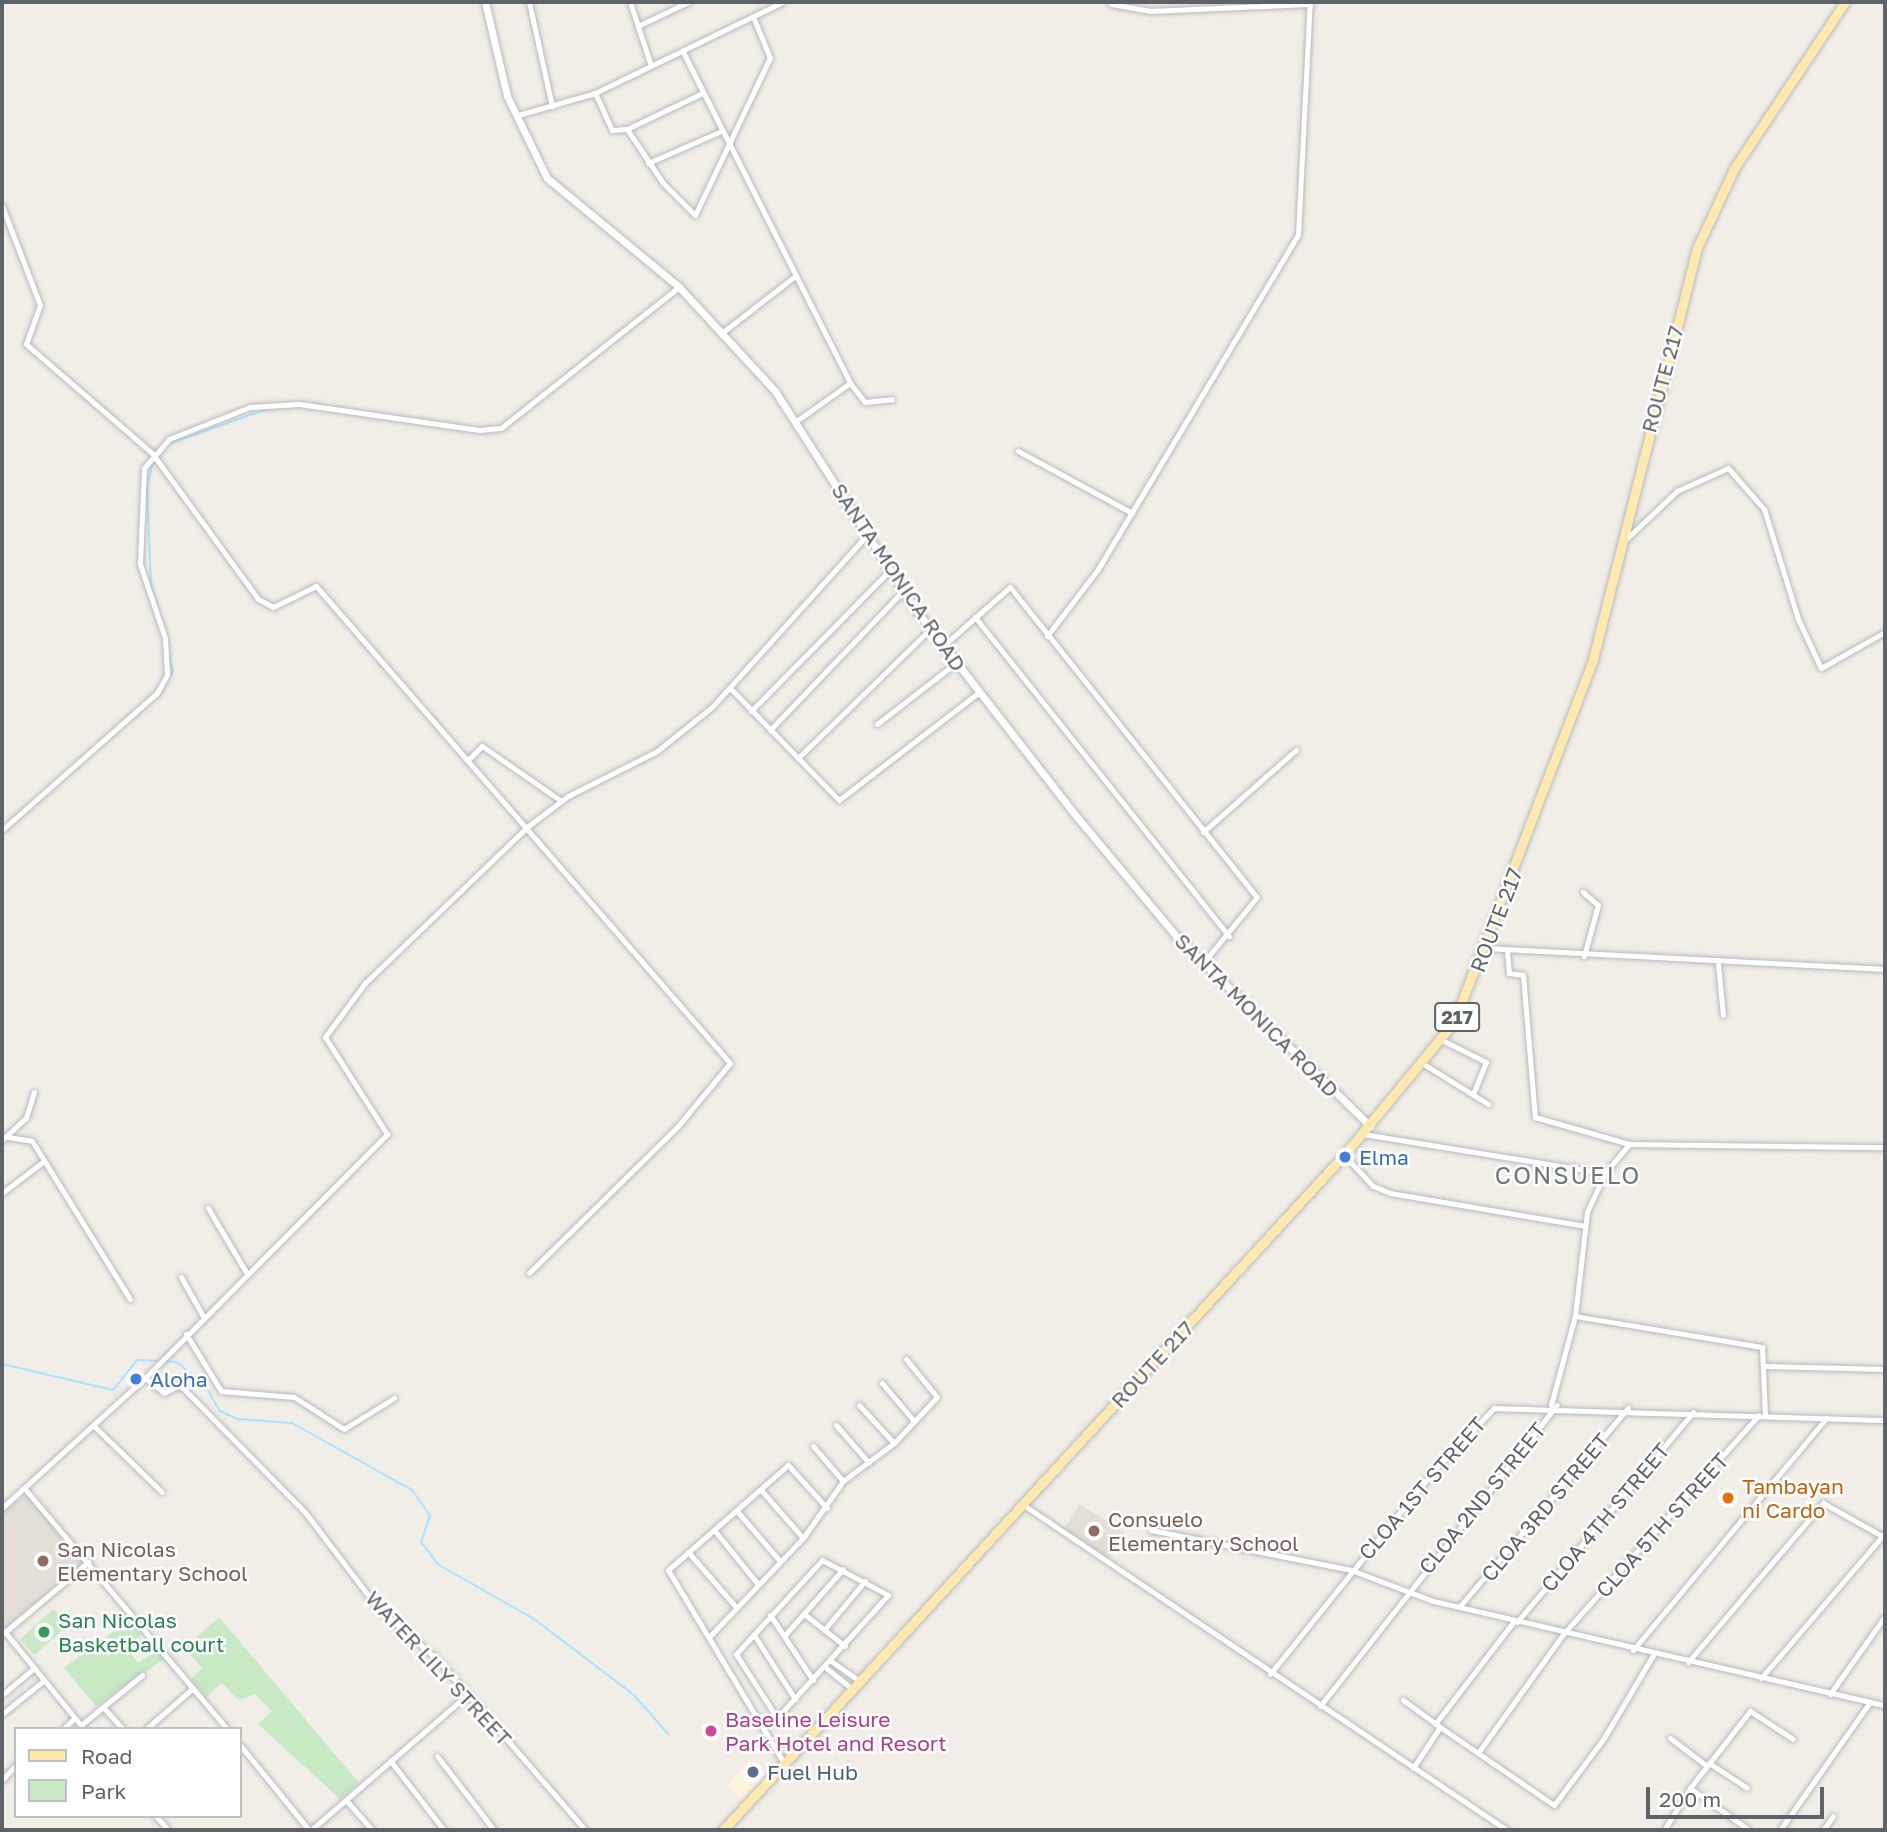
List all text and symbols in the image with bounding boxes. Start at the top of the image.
street label: ROUTE 217 [1636,323,1688,435]
street label: SANTA MONICA ROAD [827,478,971,676]
street label: ROUTE 217 [1465,864,1527,976]
street label: SANTA MONICA ROAD [1170,928,1344,1102]
road number: 217 [1432,1001,1482,1032]
place label: Elma [1359,1144,1409,1170]
marker: Elma [1337,1149,1353,1165]
district label: CONSUELO [1496,1161,1640,1189]
street label: ROUTE 217 [1105,1315,1199,1413]
place label: Aloha [150,1366,208,1392]
marker: Aloha [128,1371,144,1387]
street label: CLOA 1ST STREET [1353,1411,1491,1565]
street label: CLOA 2ND STREET [1413,1417,1551,1579]
street label: CLOA 3RD STREET [1476,1428,1614,1586]
street label: CLOA 4TH STREET [1535,1438,1675,1596]
street label: CLOA 5TH STREET [1591,1448,1733,1602]
place label: Tambayan ni Cardo [1742,1473,1844,1523]
marker: Tambayan ni Cardo [1720,1490,1736,1506]
place label: Consuelo Elementary School [1108,1506,1299,1556]
marker: Consuelo Elementary School [1086,1523,1102,1539]
place label: San Nicolas Elementary School [57,1536,248,1586]
marker: San Nicolas Elementary School [35,1553,51,1569]
street label: WATER LILY STREET [361,1585,517,1751]
place label: San Nicolas Basketball court [58,1607,224,1657]
marker: San Nicolas Basketball court [36,1624,52,1640]
place label: Baseline Leisure Park Hotel and Resort [725,1706,947,1756]
marker: Baseline Leisure Park Hotel and Resort [703,1723,719,1739]
legend [14,1727,242,1818]
text: Road [81,1743,132,1769]
place label: Fuel Hub [767,1759,858,1785]
marker: Fuel Hub [745,1764,761,1780]
scale bar [1649,1772,1828,1816]
text: Park [81,1778,126,1804]
text: 200 m [1659,1786,1721,1812]

